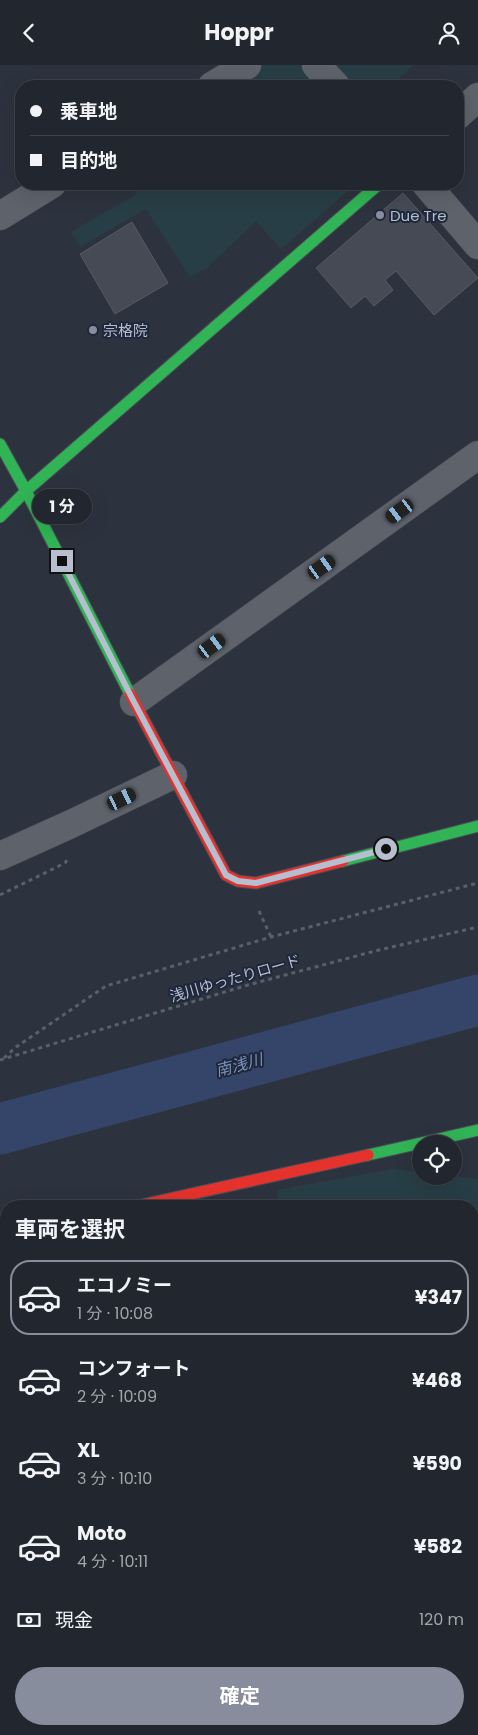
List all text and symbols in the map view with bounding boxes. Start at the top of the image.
text: Hoppr [204,17,274,48]
icon: back [15,19,43,47]
icon: person [435,19,463,47]
text: 乗車地 [60,98,117,125]
text: 目的地 [60,147,117,174]
place label: Due Tre [390,205,447,226]
marker: Due Tre [374,209,386,221]
place label: 宗格院 [103,320,148,341]
marker: 宗格院 [87,324,99,336]
callout: 1 分 [32,489,92,523]
text: 1 分 [49,495,75,518]
car [383,496,416,526]
route end [51,550,73,572]
car [305,552,338,582]
car [195,631,228,661]
car [105,786,138,812]
route start [375,838,397,860]
street label: 浅川ゆったりロード [167,949,303,1007]
water label: 南浅川 [213,1047,267,1082]
map controls [412,1135,462,1185]
button: locate [412,1135,462,1185]
text: 車両を選択 [15,1214,125,1245]
text: エコノミー [77,1272,172,1299]
icon: car [17,1275,62,1320]
text: ¥347 [415,1284,462,1311]
text: 1 分 · 10:08 [77,1302,153,1325]
text: コンフォート [77,1355,190,1382]
icon: car [17,1358,62,1403]
text: ¥468 [412,1367,462,1394]
text: 2 分 · 10:09 [77,1385,157,1408]
text: XL [77,1437,100,1464]
icon: car [17,1441,62,1486]
text: ¥590 [413,1450,462,1477]
text: 3 分 · 10:10 [77,1467,152,1490]
text: Moto [77,1520,126,1547]
icon: car [17,1524,62,1569]
text: ¥582 [414,1533,462,1560]
text: 4 分 · 10:11 [77,1550,148,1573]
icon: cash [15,1606,43,1634]
text: 現金 [55,1607,93,1634]
text: 120 m [419,1608,464,1631]
button: 確定 [15,1667,464,1725]

